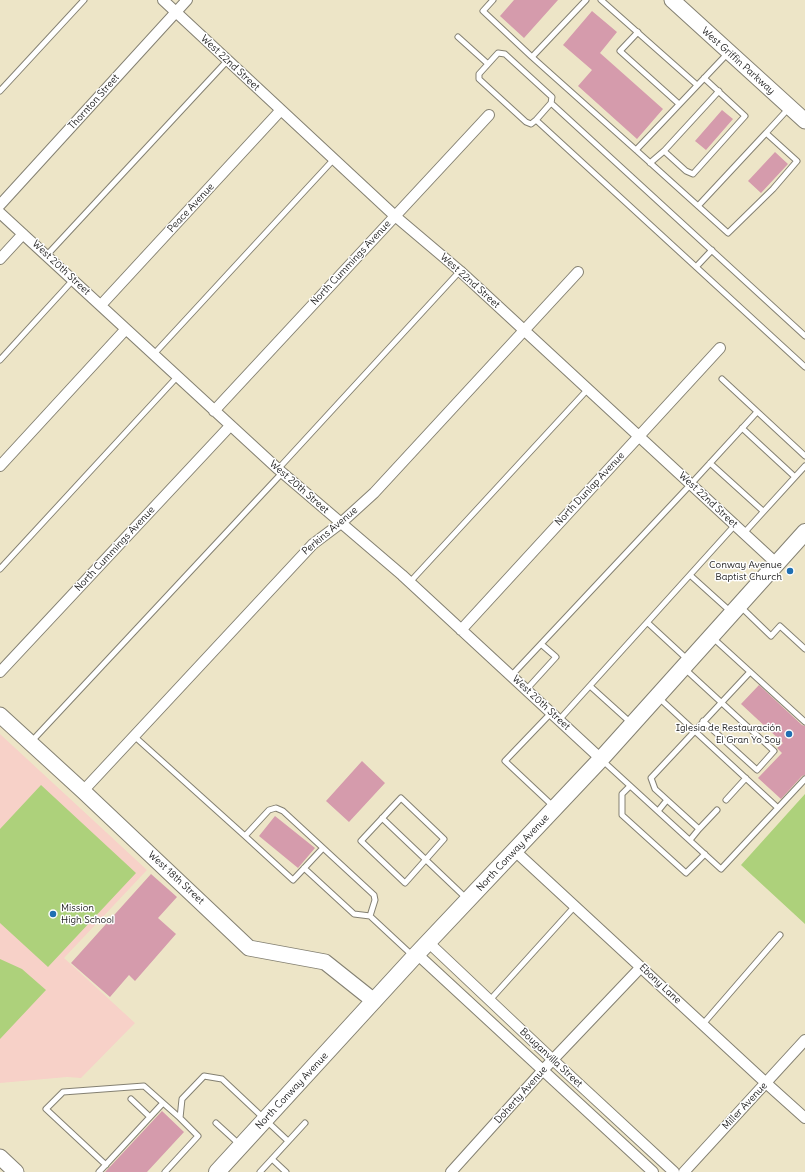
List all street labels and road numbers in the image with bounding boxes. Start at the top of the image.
street label: West Griffin Parkway [699,25,777,97]
street label: West 22nd Street [198,33,262,93]
street label: Thornton Street [66,72,122,132]
street label: Peace Avenue [165,181,217,235]
street label: North Cummings Avenue [308,218,394,308]
street label: West 20th Street [30,238,92,298]
street label: West 22nd Street [438,251,502,311]
street label: North Dunlap Avenue [553,450,627,528]
street label: West 20th Street [267,458,331,516]
street label: West 22nd Street [676,470,740,530]
street label: North Cummings Avenue [72,504,158,594]
street label: Perkins Avenue [300,504,360,558]
street label: West 20th Street [510,673,572,733]
street label: North Conway Avenue [474,812,552,894]
street label: West 18th Street [145,849,207,907]
street label: Ebony Lane [636,962,684,1006]
street label: Bouganvilla Street [517,1026,585,1090]
street label: North Conway Avenue [253,1050,331,1132]
street label: Doherty Avenue [492,1064,550,1126]
street label: Miller Avenue [720,1080,770,1132]

